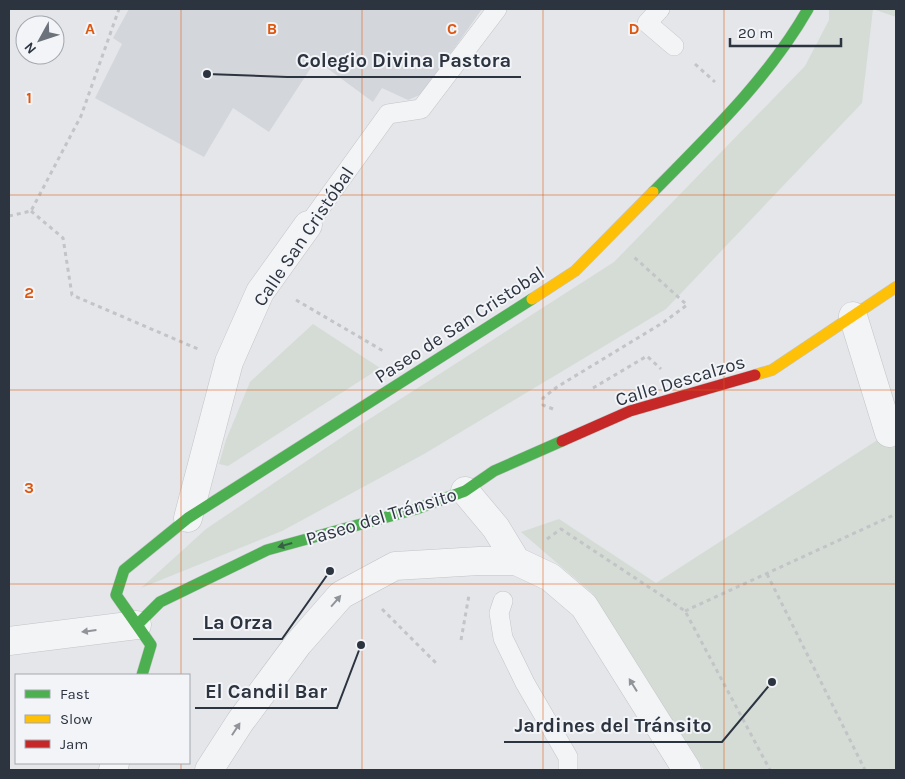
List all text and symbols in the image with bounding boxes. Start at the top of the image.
north arrow [15,15,65,65]
scale bar [730,15,841,47]
text: A [85,19,95,38]
text: B [267,19,277,38]
text: C [447,19,457,38]
text: D [629,19,640,38]
text: 20 m [738,24,773,42]
text: N [21,39,40,57]
callout: Colegio Divina Pastora [287,42,521,77]
text: Colegio Divina Pastora [297,49,511,72]
text: 1 [26,88,32,107]
street label: Calle San Cristóbal [249,163,359,311]
street label: Paseo de San Cristobal [371,262,548,388]
text: 2 [24,283,34,302]
street label: Calle Descalzos [613,351,748,411]
text: 3 [24,478,34,497]
street label: Paseo del Tránsito [303,484,459,550]
one-way arrow [277,542,292,550]
one-way arrow [330,595,341,608]
callout: La Orza [193,604,282,639]
text: La Orza [203,611,273,634]
one-way arrow [80,627,96,635]
callout: El Candil Bar [195,673,337,708]
legend [15,674,190,764]
one-way arrow [628,678,637,691]
text: El Candil Bar [205,680,327,703]
text: Fast [60,685,90,703]
callout: Jardines del Tránsito [504,707,722,742]
text: Slow [60,710,92,728]
text: Jardines del Tránsito [514,714,712,737]
one-way arrow [231,723,240,736]
text: Jam [60,735,88,753]

